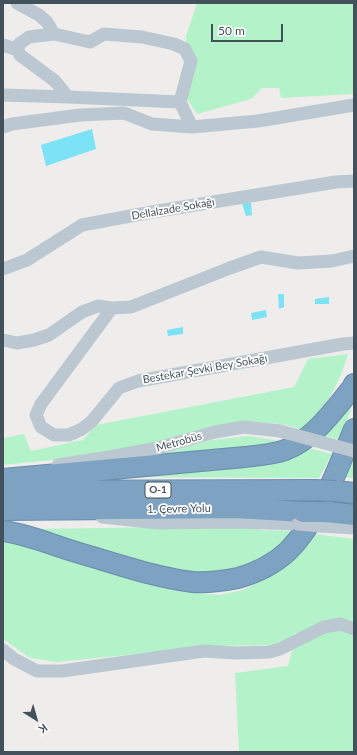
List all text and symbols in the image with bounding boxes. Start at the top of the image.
scale bar [213,16,285,42]
text: 50 m [218,23,245,38]
street label: Dellalzade Sokağı [130,195,216,223]
street label: Bestekar Şevki Bey Sokağı [142,352,268,386]
street label: Metrobüs [155,429,203,455]
road number: O-1 [145,482,171,498]
street label: 1. Çevre Yolu [147,502,211,516]
north arrow [16,699,56,739]
text: K [37,722,50,736]

